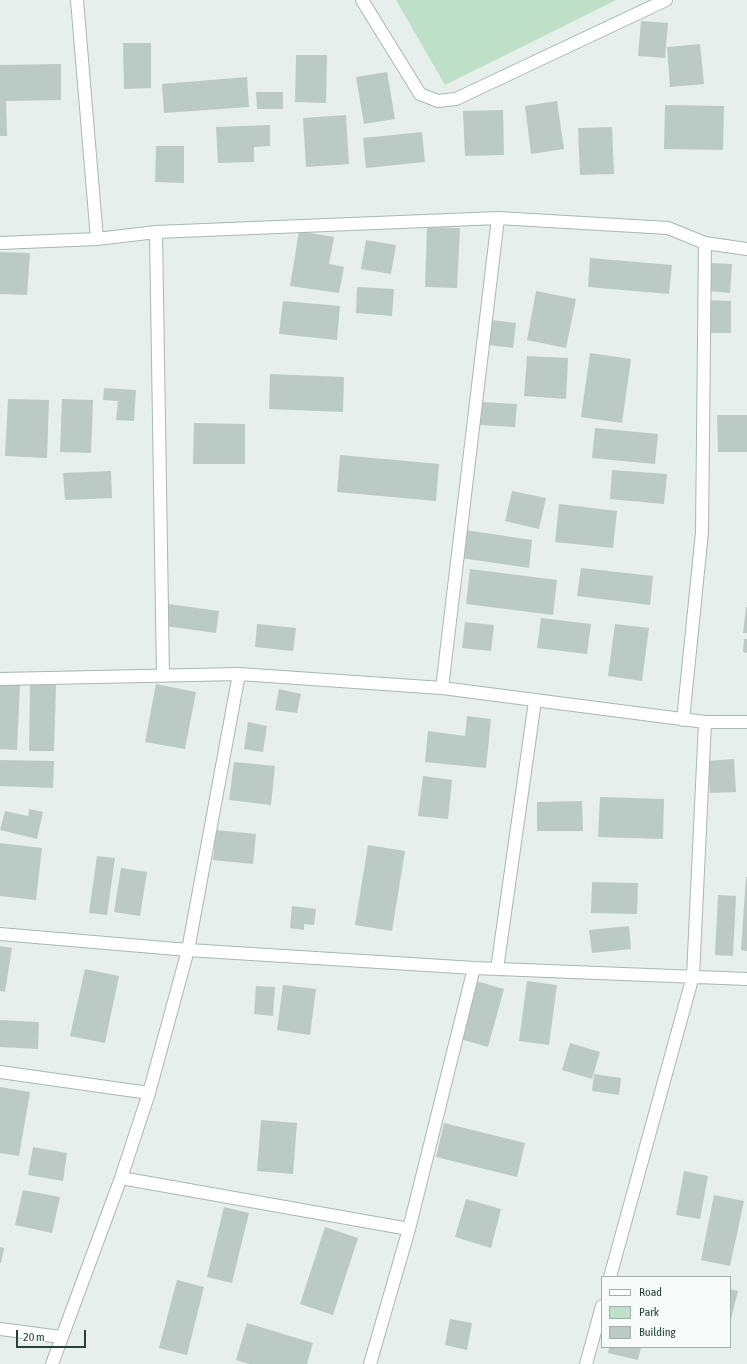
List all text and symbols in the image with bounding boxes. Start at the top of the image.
legend [601,1276,731,1348]
text: Road [639,1285,662,1299]
text: Park [639,1305,659,1319]
scale bar [18,1322,88,1348]
text: Building [639,1325,676,1339]
text: 20 m [23,1330,45,1344]

